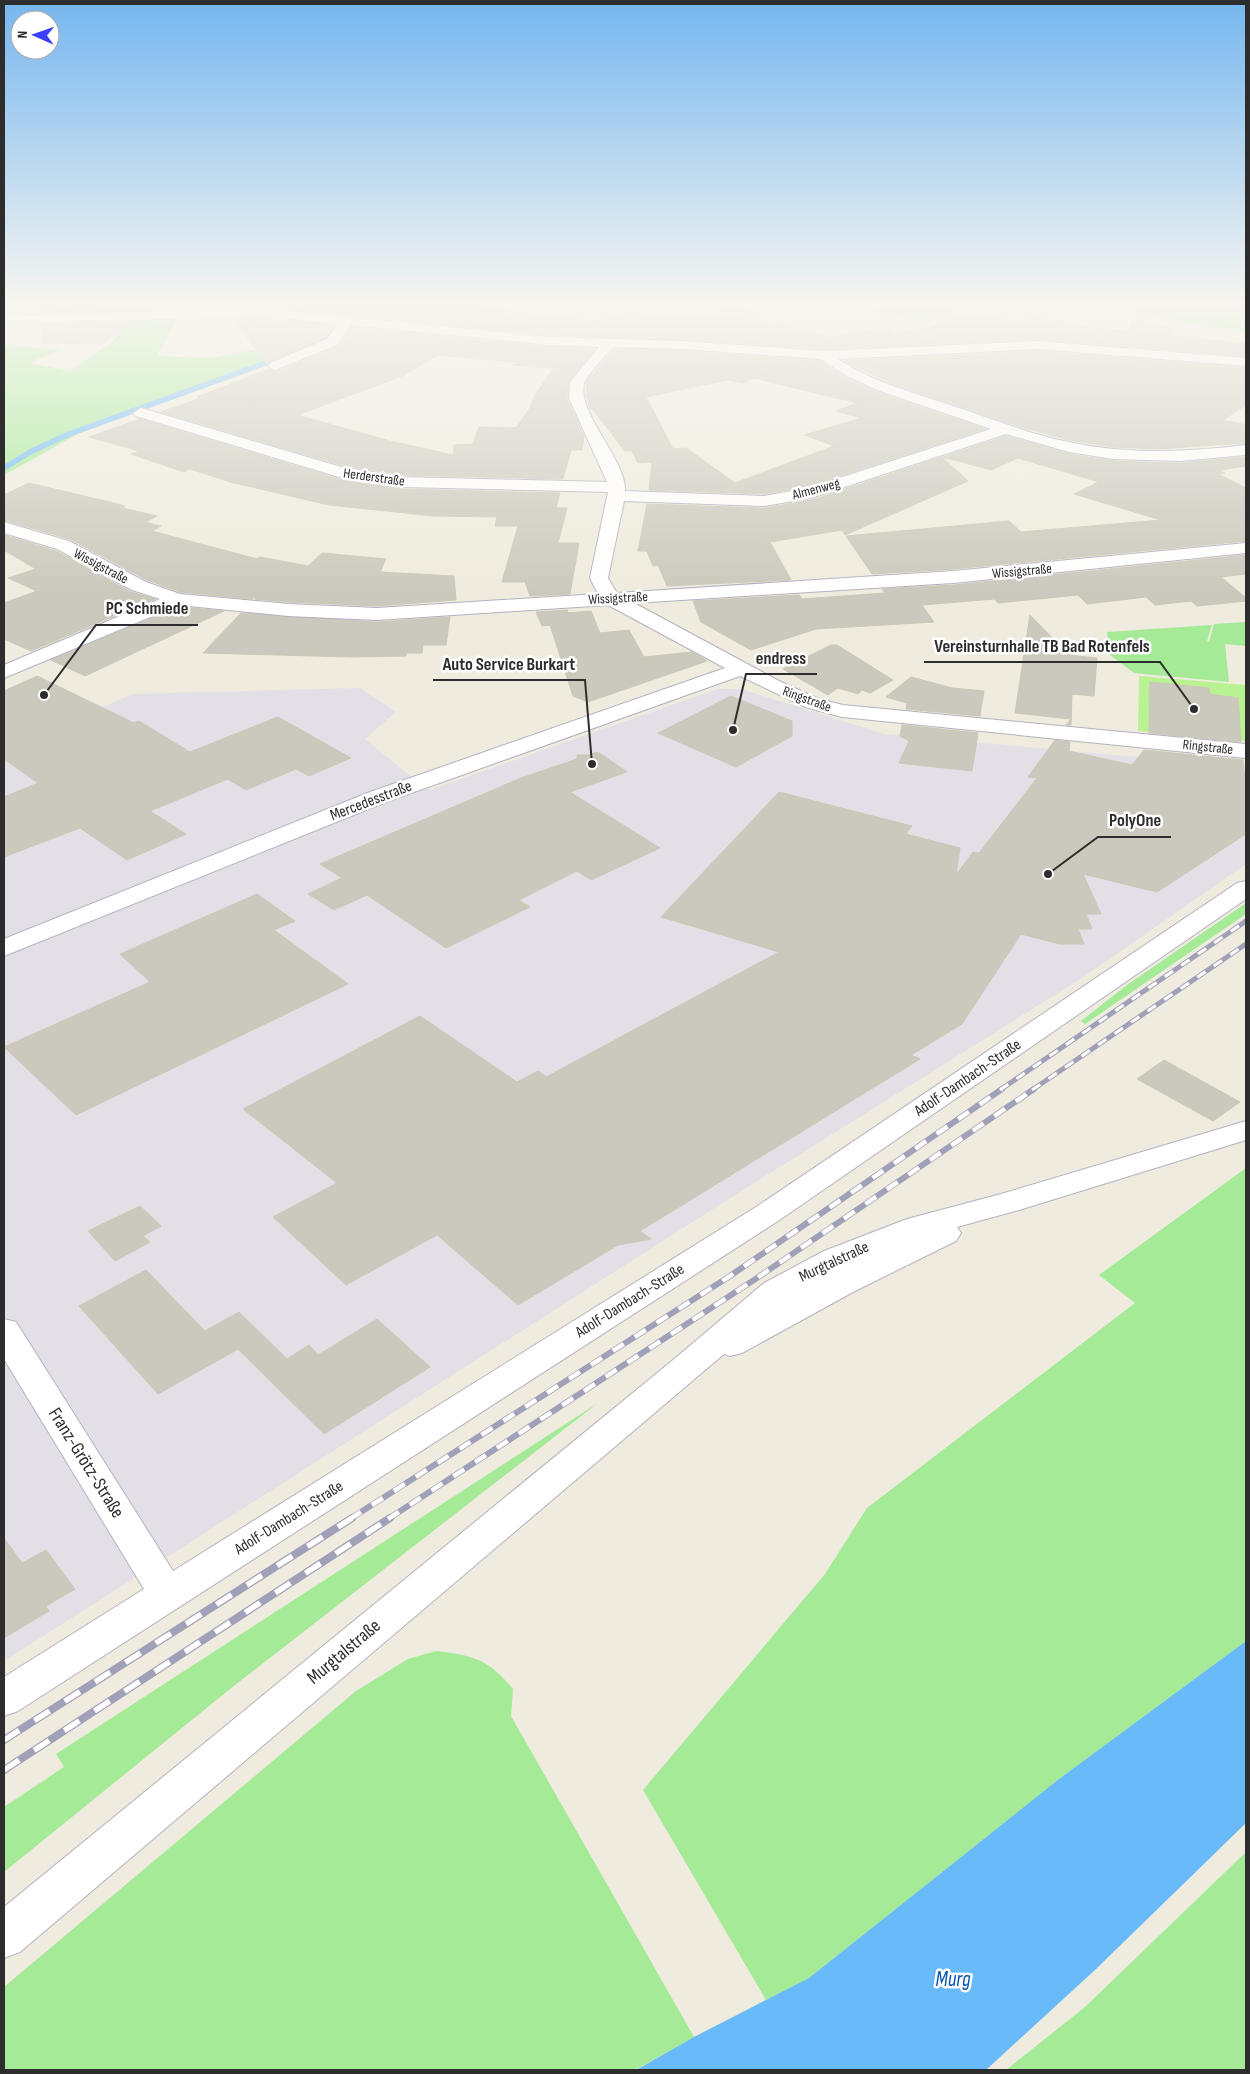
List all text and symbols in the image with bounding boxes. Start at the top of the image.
north arrow [10,10,60,60]
text: N [14,31,31,39]
street label: Herderstraße [342,464,406,490]
street label: Almenweg [789,474,842,504]
street label: Wissigstraße [71,544,131,588]
street label: Wissigstraße [991,560,1053,582]
street label: Wissigstraße [588,588,648,608]
callout: PC Schmiede [96,592,198,625]
text: PC Schmiede [106,598,188,619]
callout: Vereinsturnhalle TB Bad Rotenfels [924,629,1160,662]
text: Vereinsturnhalle TB Bad Rotenfels [934,636,1150,657]
callout: endress [746,641,817,674]
callout: Auto Service Burkart [433,647,585,680]
text: endress [756,648,806,669]
text: Auto Service Burkart [442,654,575,675]
street label: Ringstraße [780,682,834,716]
street label: Ringstraße [1182,736,1234,758]
street label: Mercedesstraße [327,777,415,825]
callout: PolyOne [1098,804,1171,837]
text: PolyOne [1109,810,1161,831]
street label: Adolf-Dambach-Straße [910,1035,1025,1121]
street label: Murgtalstraße [796,1238,872,1286]
street label: Adolf-Dambach-Straße [571,1260,688,1343]
street label: Franz-Grötz-Straße [43,1404,129,1522]
street label: Adolf-Dambach-Straße [230,1477,347,1560]
street label: Murgtalstraße [303,1615,385,1689]
water label: Murg [936,1967,971,1992]

